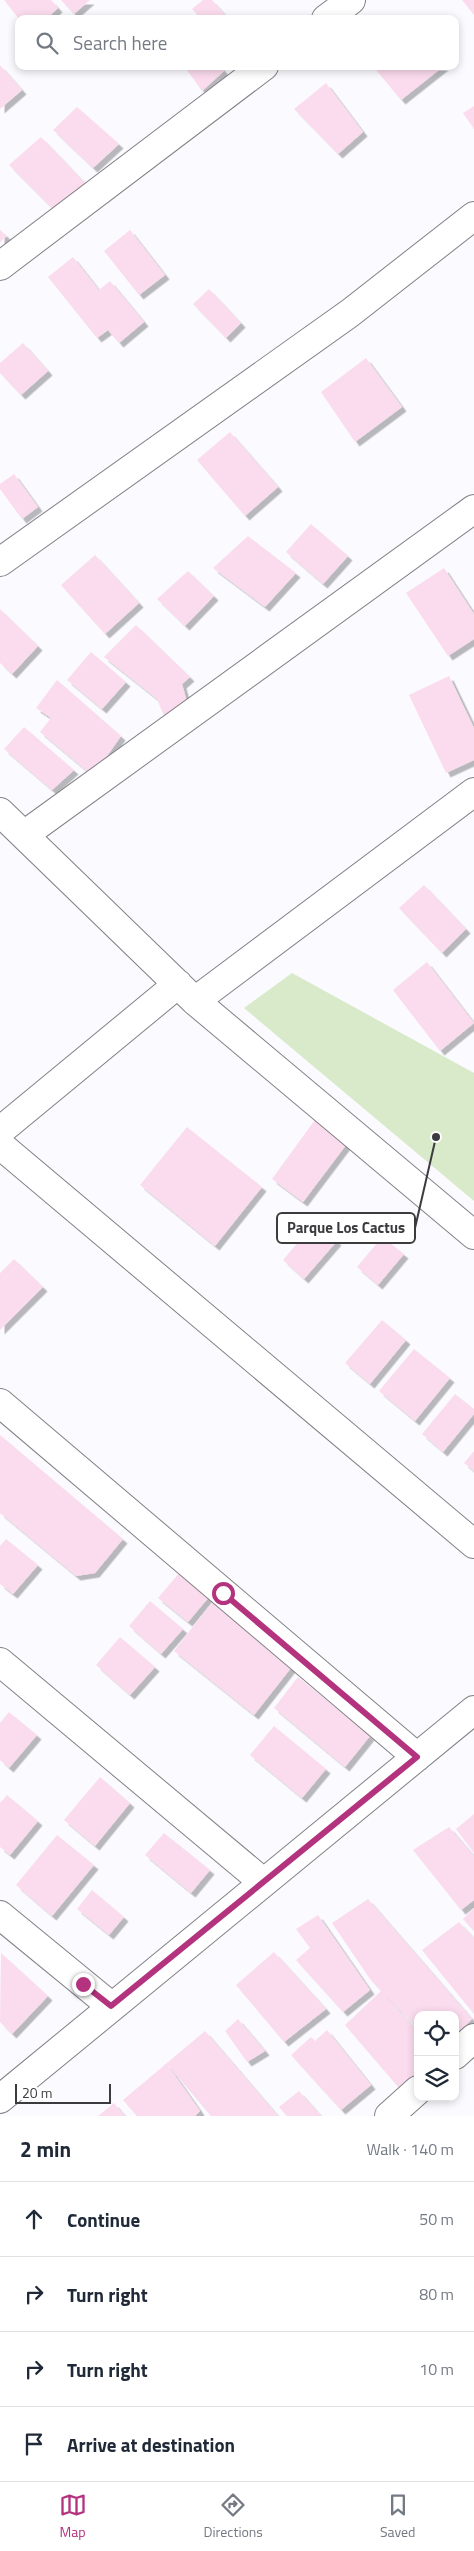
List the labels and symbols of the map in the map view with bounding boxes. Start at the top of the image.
callout: Parque Los Cactus [277,1213,415,1243]
text: Parque Los Cactus [287,1216,405,1239]
route start [212,1582,235,1605]
route end [72,1973,95,1996]
scale bar [15,2081,111,2104]

